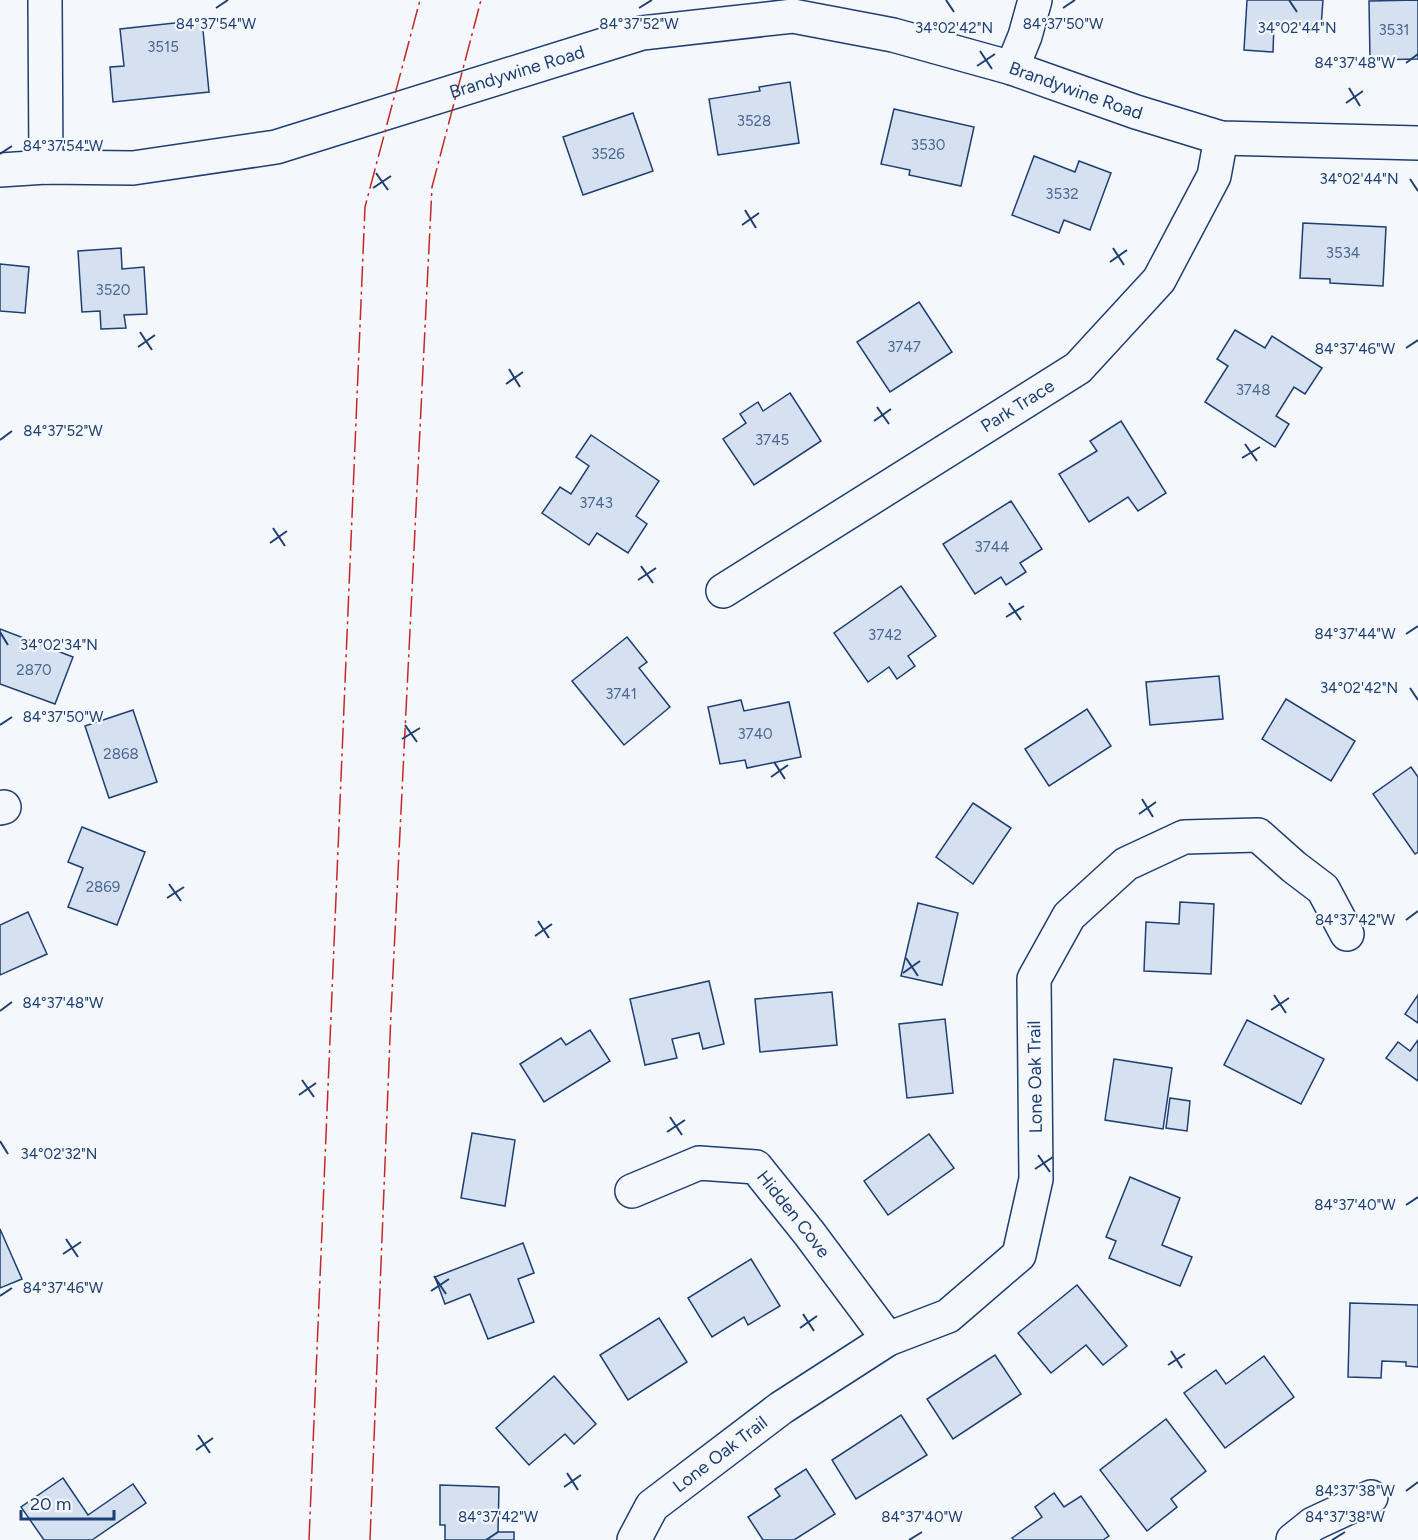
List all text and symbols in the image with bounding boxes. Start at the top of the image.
text: 84°37'54"W [176,15,257,33]
text: 84°37'52"W [599,15,679,33]
text: 84°37'50"W [1023,15,1104,33]
text: 34°02'42"N [915,19,993,37]
text: 34°02'44"N [1257,19,1337,37]
house number: 3531 [1378,21,1410,39]
house number: 3515 [147,38,179,56]
street label: Brandywine Road [447,41,587,103]
text: 84°37'48"W [1314,54,1396,72]
street label: Brandywine Road [1006,57,1145,124]
house number: 3528 [737,112,771,130]
house number: 3530 [911,136,945,154]
text: 84°37'54"W [23,137,104,155]
house number: 3526 [591,145,625,163]
text: 34°02'44"N [1319,170,1399,188]
house number: 3532 [1045,185,1079,203]
house number: 3534 [1326,244,1360,262]
house number: 3520 [96,281,130,299]
house number: 3747 [887,338,921,356]
text: 84°37'46"W [1315,340,1396,358]
street label: Park Trace [977,374,1059,437]
house number: 3748 [1236,381,1270,399]
text: 84°37'52"W [23,422,103,440]
house number: 3745 [755,431,789,449]
house number: 3743 [579,494,613,512]
house number: 3744 [975,538,1009,556]
text: 84°37'44"W [1314,625,1396,643]
house number: 3742 [868,626,902,644]
text: 34°02'34"N [20,636,98,654]
house number: 2870 [16,661,52,679]
text: 34°02'42"N [1320,679,1398,697]
house number: 3741 [605,685,637,703]
text: 84°37'50"W [23,708,104,726]
house number: 3740 [737,725,773,743]
house number: 2868 [103,745,139,763]
house number: 2869 [86,878,120,896]
text: 84°37'42"W [1315,911,1396,929]
text: 84°37'48"W [22,994,104,1012]
street label: Lone Oak Trail [1023,1020,1047,1134]
text: 34°02'32"N [21,1145,97,1163]
street label: Hidden Cove [752,1166,835,1262]
text: 84°37'40"W [1314,1196,1396,1214]
text: 84°37'46"W [23,1279,104,1297]
street label: Lone Oak Trail [668,1411,772,1497]
text: 84°37'38"W [1315,1482,1396,1500]
scale bar [21,1483,114,1521]
text: 20 m [30,1493,71,1515]
text: 84°37'42"W [458,1508,539,1526]
text: 84°37'40"W [881,1508,963,1526]
text: 84°37'38"W [1305,1508,1386,1526]

